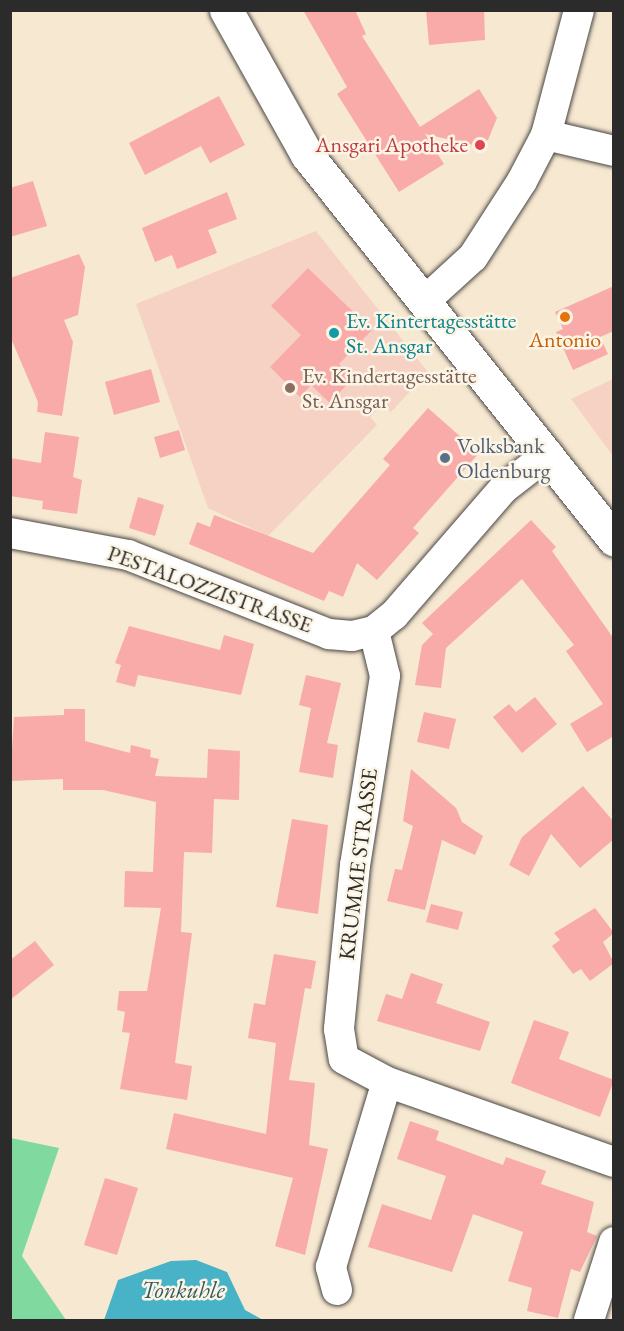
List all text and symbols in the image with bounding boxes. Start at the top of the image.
place label: Ansgari Apotheke [315,132,468,158]
marker: Ansgari Apotheke [473,138,487,152]
place label: Ev. Kintertagesstätte St. Ansgar [346,307,516,358]
marker: Antonio [558,310,572,324]
marker: Ev. Kintertagesstätte St. Ansgar [327,326,341,340]
place label: Antonio [529,327,601,353]
place label: Ev. Kindertagesstätte St. Ansgar [302,362,476,414]
marker: Ev. Kindertagesstätte St. Ansgar [283,381,297,395]
place label: Volksbank Oldenburg [457,432,550,484]
marker: Volksbank Oldenburg [438,451,452,465]
street label: PESTALOZZISTRASSE [104,540,316,638]
street label: KRUMME STRASSE [333,767,383,961]
water label: Tonkuhle [141,1276,225,1304]

